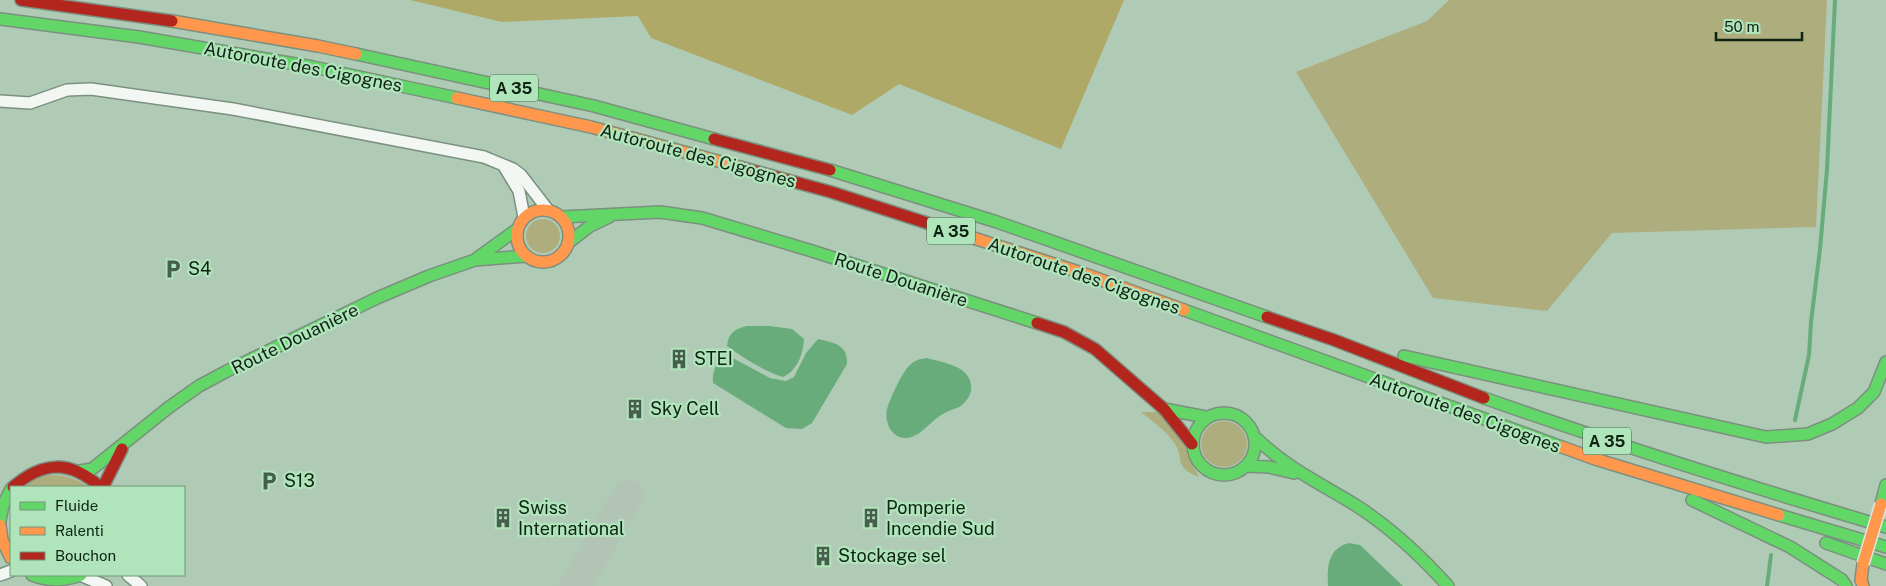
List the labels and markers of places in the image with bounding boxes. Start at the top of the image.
parking icon: S4 [162,258,184,280]
place label: S4 [188,258,211,279]
building icon: STEI [668,348,690,370]
place label: STEI [694,348,733,369]
building icon: Sky Cell [624,398,646,420]
place label: Sky Cell [650,398,720,419]
parking icon: S13 [258,470,280,492]
place label: S13 [284,470,315,491]
place label: Swiss International [518,497,624,539]
place label: Pomperie Incendie Sud [886,497,995,539]
building icon: Swiss International [492,507,514,529]
building icon: Pomperie Incendie Sud [860,507,882,529]
building icon: Stockage sel [812,545,834,567]
place label: Stockage sel [838,545,946,566]

